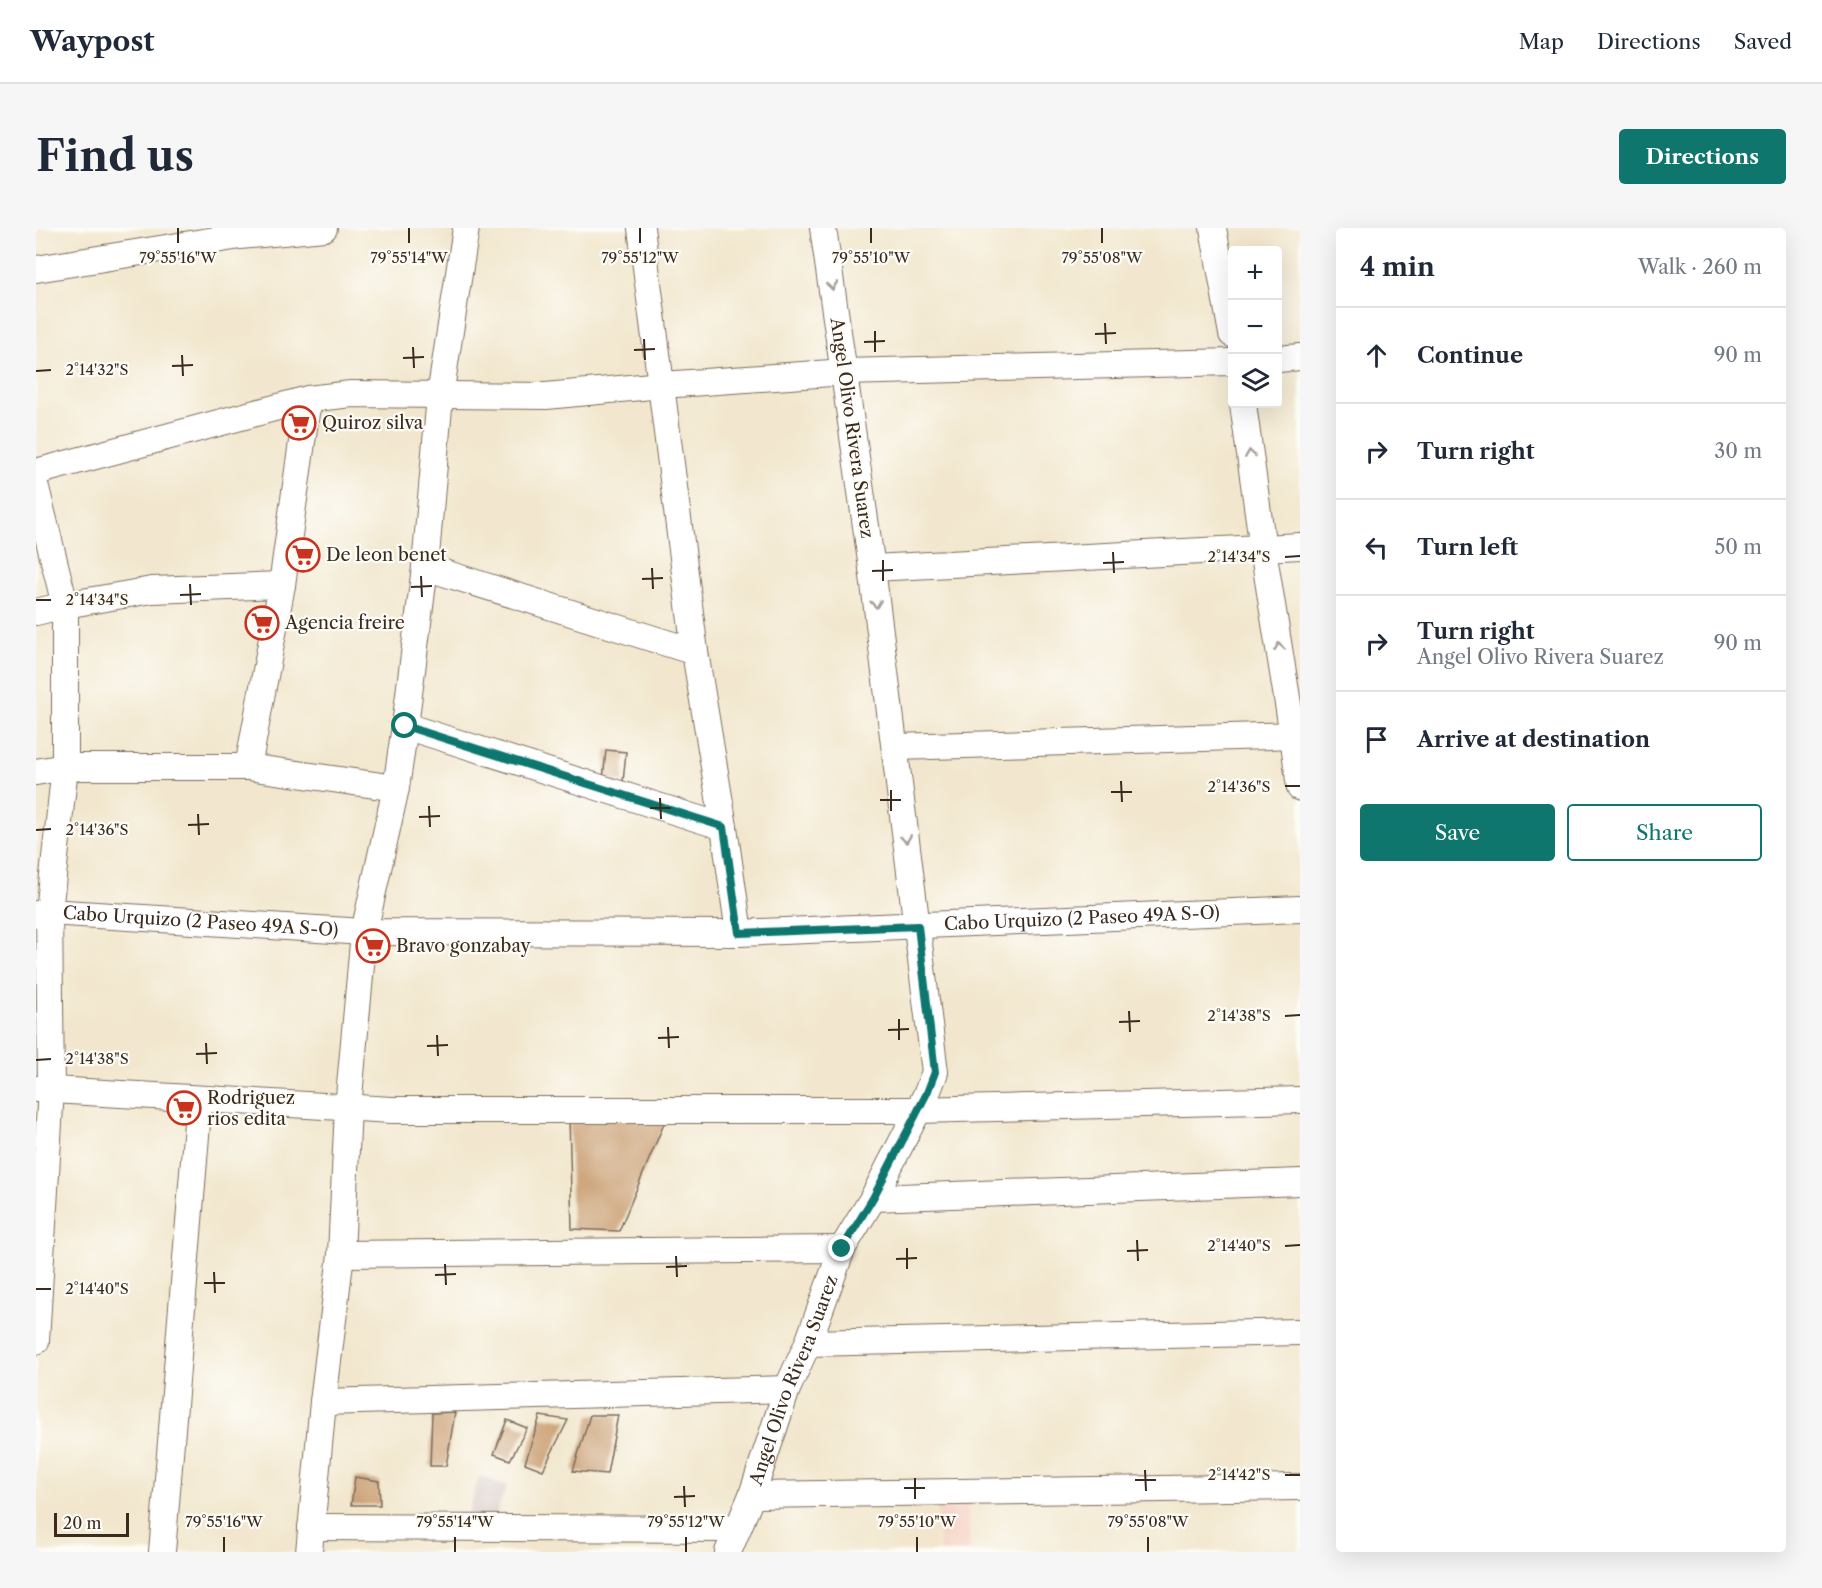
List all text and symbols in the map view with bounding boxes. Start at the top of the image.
text: Waypost [30,24,154,58]
text: Map [1519,29,1564,54]
text: Directions [1597,29,1701,54]
text: Saved [1734,29,1792,54]
button: Directions [1619,129,1786,184]
text: Find us [36,130,194,182]
map controls [1228,246,1282,408]
button: + [1228,246,1282,300]
text: 79°55'16"W [139,248,217,267]
text: 79°55'14"W [370,248,448,267]
text: 79°55'12"W [601,248,679,267]
text: 79°55'10"W [832,248,911,267]
text: 79°55'08"W [1061,248,1143,267]
text: 4 min [1360,251,1435,283]
text: Walk · 260 m [1638,255,1762,279]
one-way arrow [825,281,837,290]
button: − [1228,300,1282,354]
street label: Angel Olivo Rivera Suarez [826,315,878,540]
icon: ahead [1360,339,1393,372]
text: Continue [1417,342,1523,369]
text: 90 m [1714,343,1762,367]
button: layers [1228,354,1282,408]
text: 2°14'32"S [65,360,129,379]
supermarket icon: Quiroz silva [281,405,317,441]
place label: Quiroz silva [322,412,424,434]
icon: right [1360,435,1393,468]
text: Turn right [1417,438,1535,465]
text: 30 m [1714,439,1762,463]
one-way arrow [1244,449,1257,459]
icon: left [1360,531,1393,564]
text: Turn left [1417,534,1518,561]
text: 50 m [1715,535,1762,559]
supermarket icon: De leon benet [285,537,321,573]
place label: De leon benet [326,544,447,566]
text: 2°14'34"S [1208,547,1270,566]
text: 2°14'34"S [66,590,128,609]
one-way arrow [870,599,882,608]
supermarket icon: Agencia freire [244,605,280,641]
place label: Agencia freire [284,612,405,634]
text: Turn right [1417,618,1535,645]
icon: right [1360,627,1393,660]
text: 90 m [1714,631,1762,655]
one-way arrow [1273,642,1286,652]
text: Angel Olivo Rivera Suarez [1417,645,1664,669]
route start [391,712,417,738]
icon: arrive [1360,723,1393,756]
text: Arrive at destination [1417,726,1650,753]
text: 2°14'36"S [1208,777,1270,796]
button: Save [1360,804,1555,861]
button: Share [1567,804,1762,861]
text: 2°14'36"S [66,820,128,839]
one-way arrow [900,834,912,843]
street label: Cabo Urquizo (2 Paseo 49A S-O) [944,901,1220,935]
street label: Cabo Urquizo (2 Paseo 49A S-O) [62,902,339,941]
supermarket icon: Bravo gonzabay [355,928,391,964]
place label: Bravo gonzabay [396,935,531,957]
text: 2°14'38"S [1207,1006,1271,1025]
text: 2°14'38"S [65,1049,129,1068]
place label: Rodriguez rios edita [207,1087,295,1130]
supermarket icon: Rodriguez rios edita [166,1090,202,1126]
route end [828,1235,854,1261]
text: 2°14'40"S [1207,1236,1271,1255]
street label: Angel Olivo Rivera Suarez [745,1272,843,1489]
text: 2°14'40"S [65,1279,129,1298]
text: 2°14'42"S [1208,1465,1270,1484]
scale bar [54,1510,129,1538]
text: 79°55'16"W [185,1512,263,1531]
text: 79°55'14"W [416,1512,494,1531]
text: 79°55'12"W [647,1512,725,1531]
text: 79°55'10"W [878,1512,957,1531]
text: 79°55'08"W [1107,1512,1189,1531]
text: 20 m [63,1513,102,1533]

